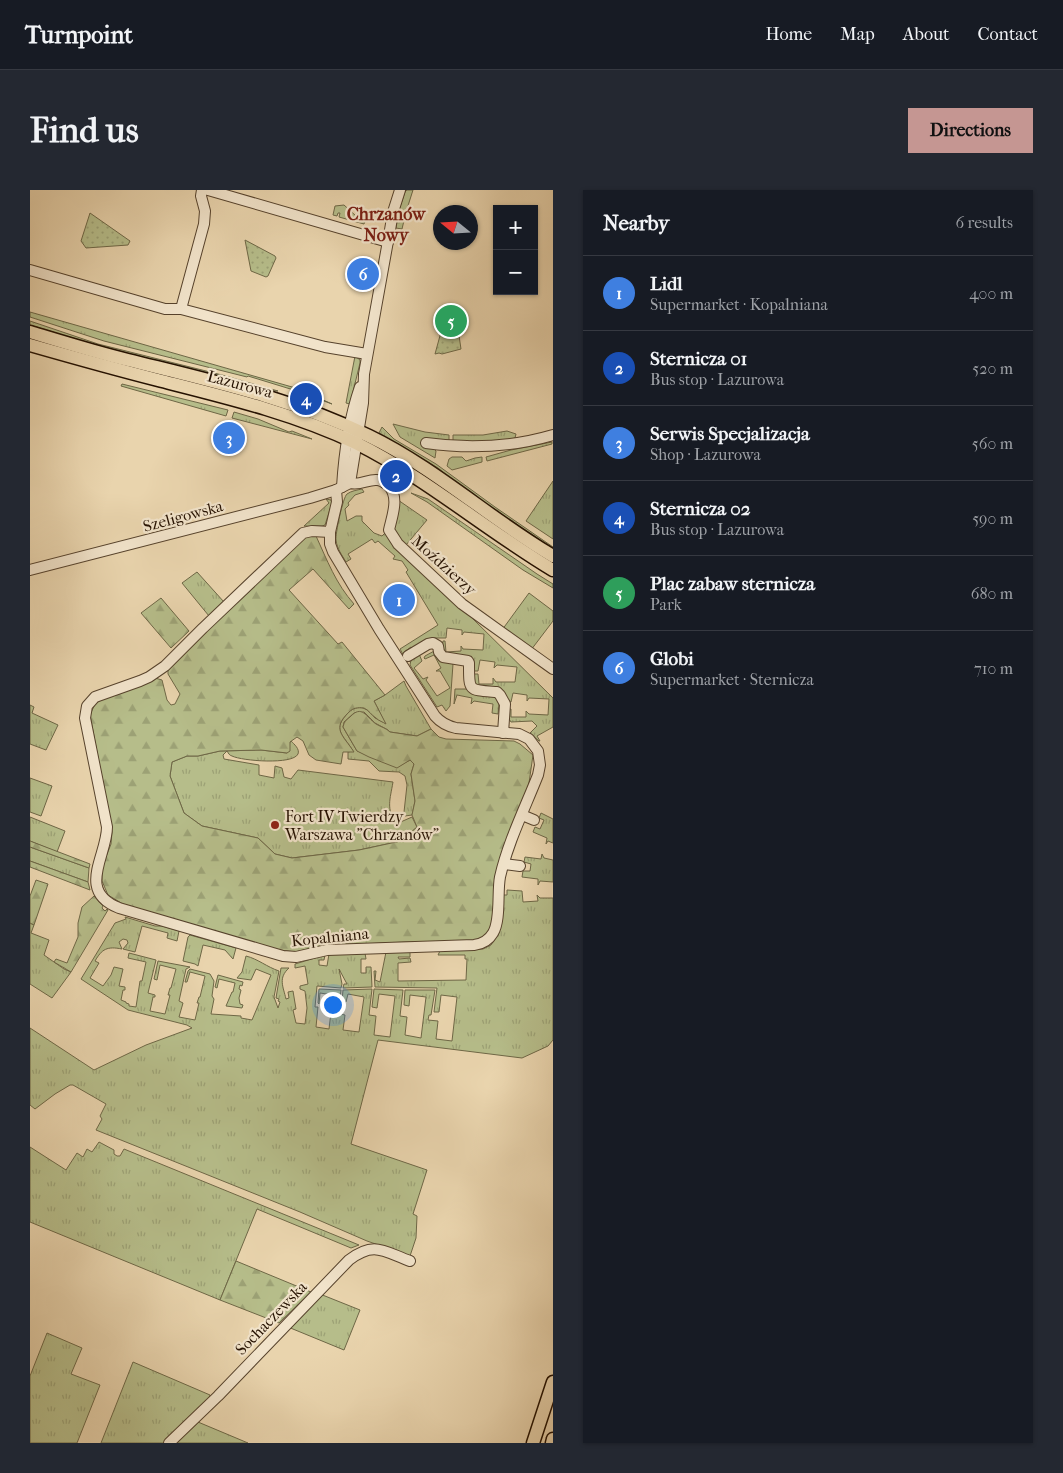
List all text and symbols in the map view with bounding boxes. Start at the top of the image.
text: Turnpoint [25,21,133,49]
text: Home [765,24,812,45]
text: Map [840,24,875,45]
text: About [903,24,949,45]
text: Contact [977,24,1038,45]
button: Directions [908,108,1033,153]
text: Find us [30,110,139,151]
district label: Chrzanów Nowy [347,204,427,246]
north arrow [433,205,478,250]
map controls [493,205,538,295]
button: + [493,205,538,250]
text: Nearby [603,211,669,235]
text: 6 results [955,213,1013,232]
button: − [493,250,538,295]
pin: 6 [347,255,379,293]
text: Lidl [650,273,683,295]
text: 1 [616,284,622,303]
text: 400 m [969,284,1013,303]
text: Supermarket · Kopalniana [650,295,828,314]
pin: 5 [435,302,467,340]
text: Sternicza 01 [650,348,747,370]
text: 2 [615,359,623,378]
text: 520 m [972,359,1013,378]
street label: Lazurowa [205,366,275,402]
text: Bus stop · Lazurowa [650,370,784,389]
pin: 4 [290,380,322,418]
pin: 3 [213,419,245,457]
text: Serwis Specjalizacja [650,423,810,445]
text: 3 [616,434,622,453]
text: 560 m [972,434,1013,453]
text: Shop · Lazurowa [650,445,761,464]
pin: 2 [380,457,412,495]
street label: Szeligowska [141,496,226,536]
text: Sternicza 02 [650,498,750,520]
text: 4 [614,509,624,528]
text: 590 m [972,509,1013,528]
text: Bus stop · Lazurowa [650,520,784,539]
street label: Moździerzy [408,531,481,599]
text: Plac zabaw sternicza [650,573,815,595]
pin: 1 [383,581,415,619]
text: 5 [616,584,622,603]
text: 680 m [971,584,1013,603]
text: Park [650,595,682,614]
text: Globi [650,648,694,670]
text: 6 [615,659,623,678]
text: 710 m [974,659,1013,678]
text: Supermarket · Sternicza [650,670,814,689]
place label: Fort IV Twierdzy Warszawa "Chrzanów" [284,807,439,844]
marker: Fort IV Twierdzy Warszawa "Chrzanów" [269,819,281,831]
street label: Kopalniana [290,923,370,951]
your location [320,992,346,1018]
street label: Sochaczewska [231,1277,311,1359]

